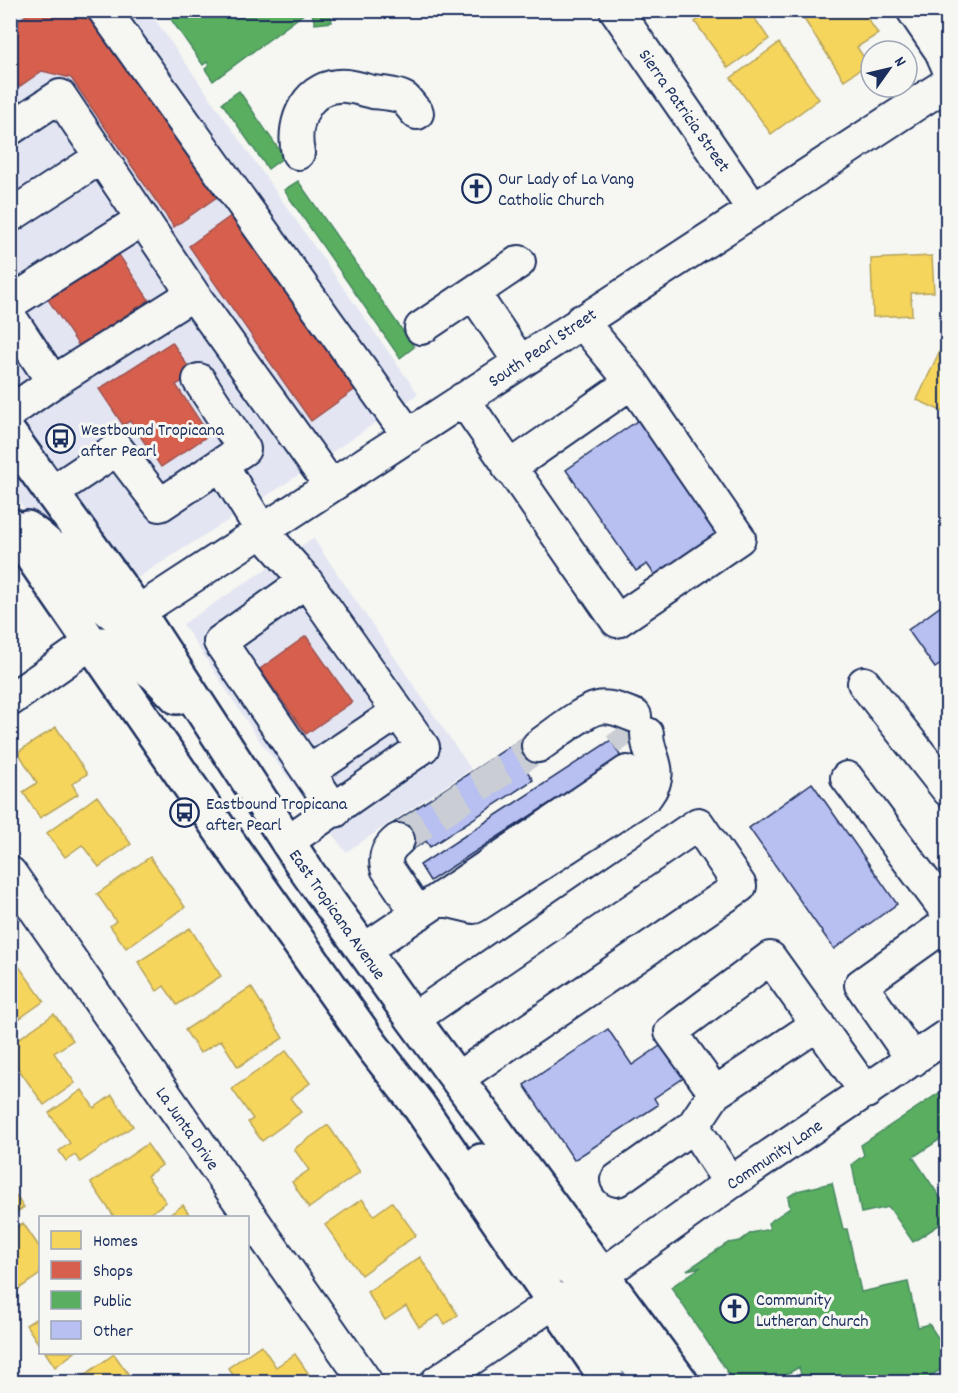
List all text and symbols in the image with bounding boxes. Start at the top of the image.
north arrow [859,39,919,99]
street label: Sierra Patricia Street [631,45,735,178]
text: N [888,52,911,72]
place label: Our Lady of La Vang Catholic Church [498,168,634,214]
church icon: Our Lady of La Vang Catholic Church [461,172,493,204]
street label: South Pearl Street [484,303,603,395]
place label: Westbound Tropicana after Pearl [81,419,224,465]
bus stop icon: Westbound Tropicana after Pearl [44,423,76,455]
place label: Eastbound Tropicana after Pearl [206,793,348,839]
bus stop icon: Eastbound Tropicana after Pearl [169,797,201,829]
street label: East Tropicana Avenue [281,845,390,986]
street label: La Junta Drive [148,1083,224,1176]
street label: Community Lane [722,1115,828,1198]
legend [39,1216,249,1354]
text: Homes [93,1230,138,1255]
text: Shops [93,1260,133,1285]
place label: Community Lutheran Church [756,1289,869,1335]
text: Public [93,1290,132,1315]
church icon: Community Lutheran Church [719,1293,751,1325]
text: Other [93,1320,133,1345]

